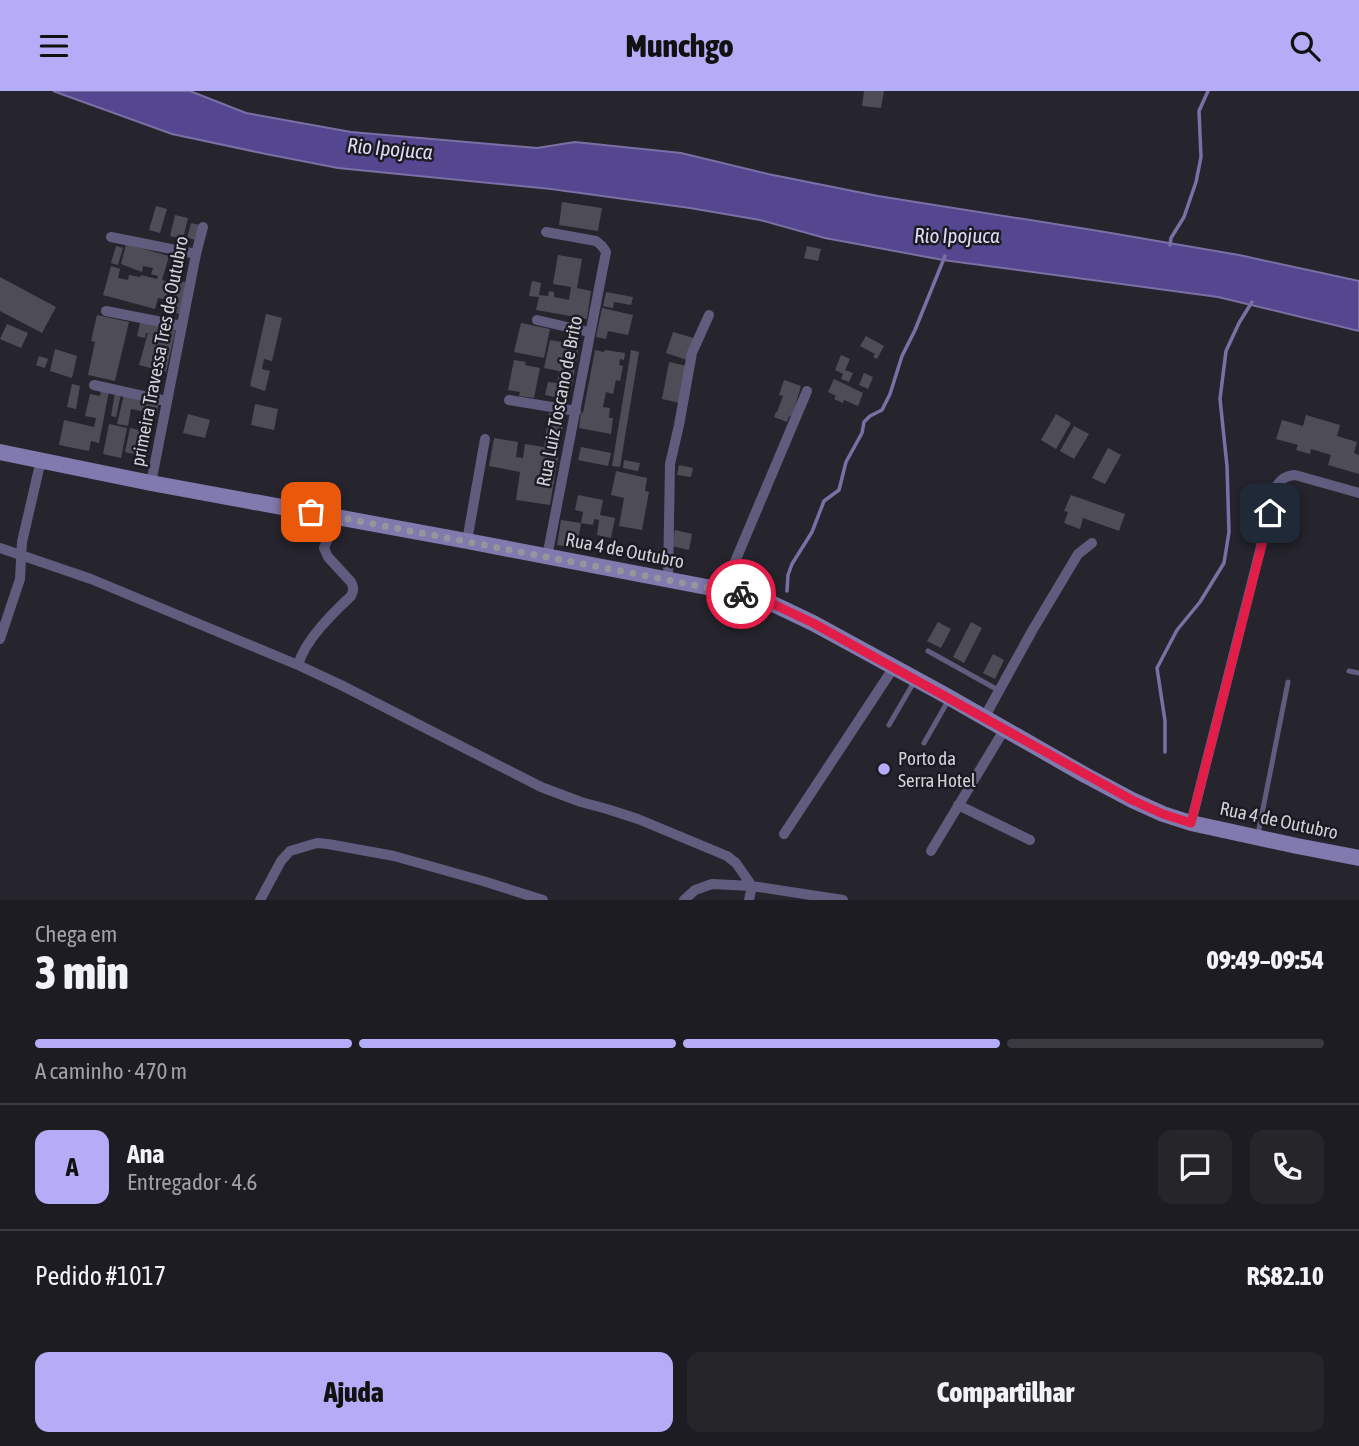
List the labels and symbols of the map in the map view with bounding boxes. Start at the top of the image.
water label: Rio Ipojuca [346,132,434,164]
water label: Rio Ipojuca [914,223,1000,247]
street label: primeira Travessa Tres de Outubro [126,234,192,468]
street label: Rua Luiz Toscano de Brito [532,314,586,488]
pin [281,482,341,542]
pin [1240,483,1300,543]
street label: Rua 4 de Outubro [564,528,686,572]
courier [706,559,776,629]
place label: Porto da Serra Hotel [898,747,976,791]
marker: Porto da Serra Hotel [876,761,892,777]
street label: Rua 4 de Outubro [1218,797,1340,843]

